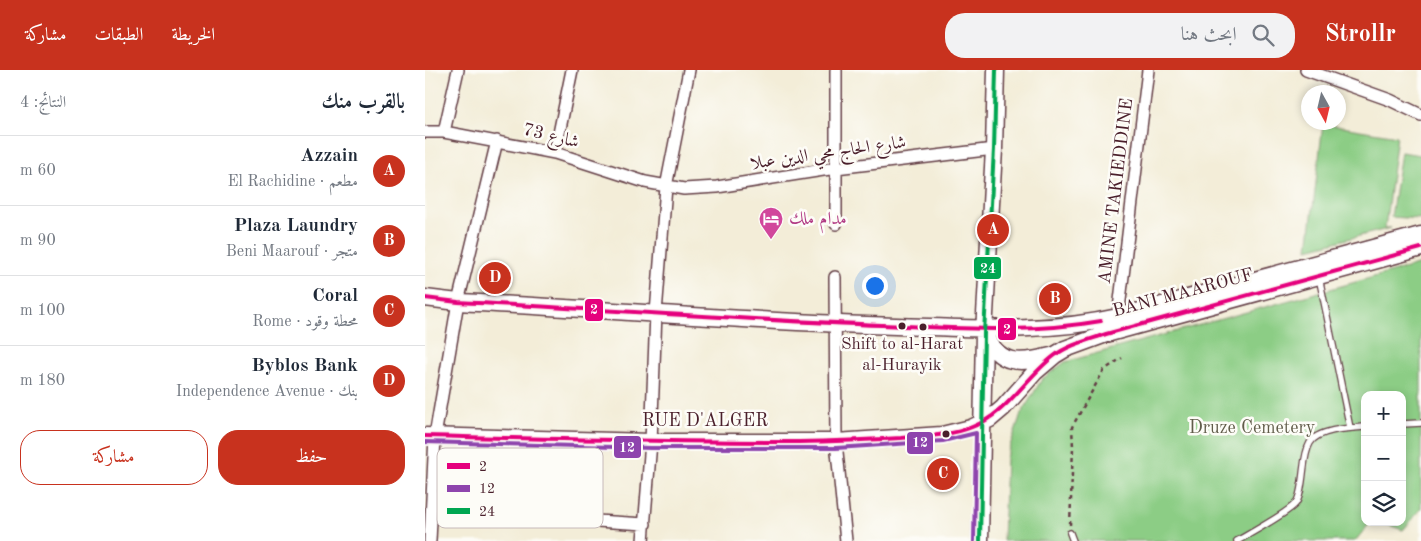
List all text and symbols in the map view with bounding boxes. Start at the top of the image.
search box [945,13,1295,58]
icon: search [1249,21,1277,49]
text: Strollr [1325,23,1396,47]
text: مشاركة [25,26,66,44]
text: الطبقات [94,26,143,44]
text: الخريطة [171,26,215,44]
text: ابحث هنا [1181,26,1237,45]
north arrow [1301,85,1346,130]
text: بالقرب منك [322,92,405,113]
text: النتائج: 4 [20,95,66,111]
street label: AMINE TAKIEDDINE [1096,97,1136,285]
street label: شارع 73 [520,120,581,157]
street label: شارع الحاج محي الدين عبلا [749,133,908,180]
text: Azzain [300,147,358,166]
text: 60 m [20,163,56,179]
text: A [383,163,395,179]
text: مطعم · El Rachidine [227,174,358,190]
hotel icon: مدام ملك [758,206,784,240]
place label: مدام ملك [789,210,847,234]
pin: A [977,211,1009,249]
text: Plaza Laundry [234,217,358,236]
text: 90 m [20,233,56,249]
text: B [383,233,395,249]
text: متجر · Beni Maarouf [226,244,358,260]
line badge: 24 [973,256,1002,280]
pin: D [479,259,511,297]
text: 24 [980,262,996,276]
street label: BANI MAAROUF [1111,266,1255,320]
your location [862,273,888,299]
pin: B [1039,280,1071,318]
text: Coral [312,287,358,306]
line badge: 2 [584,298,604,322]
text: 100 m [20,303,65,319]
text: C [384,303,394,319]
text: 2 [590,303,598,317]
text: محطة وقود · Rome [252,314,358,330]
line badge: 2 [997,317,1017,341]
marker: Shift to al-Harat al-Hurayik [897,321,907,331]
unlabelled marker [918,322,928,332]
text: 2 [1003,323,1011,337]
place label: Shift to al-Harat al-Hurayik [841,336,963,374]
text: Byblos Bank [251,357,358,376]
text: 180 m [20,373,65,389]
text: D [383,373,395,389]
text: بنك · Independence Avenue [176,384,358,400]
map controls [1361,391,1406,526]
button: + [1361,391,1406,436]
street label: RUE D'ALGER [642,412,768,430]
park label: Druze Cemetery [1189,419,1316,437]
unlabelled marker [941,429,951,439]
button: مشاركة [20,430,208,485]
button: حفظ [218,430,405,485]
line badge: 12 [906,431,934,455]
line badge: 12 [613,435,642,459]
text: 12 [912,436,928,450]
button: − [1361,436,1406,481]
text: 12 [619,441,635,455]
legend [437,448,603,528]
pin: C [927,455,959,493]
text: 2 [479,460,487,474]
button: layers [1361,481,1406,526]
text: 12 [479,482,495,496]
text: 24 [479,505,495,519]

